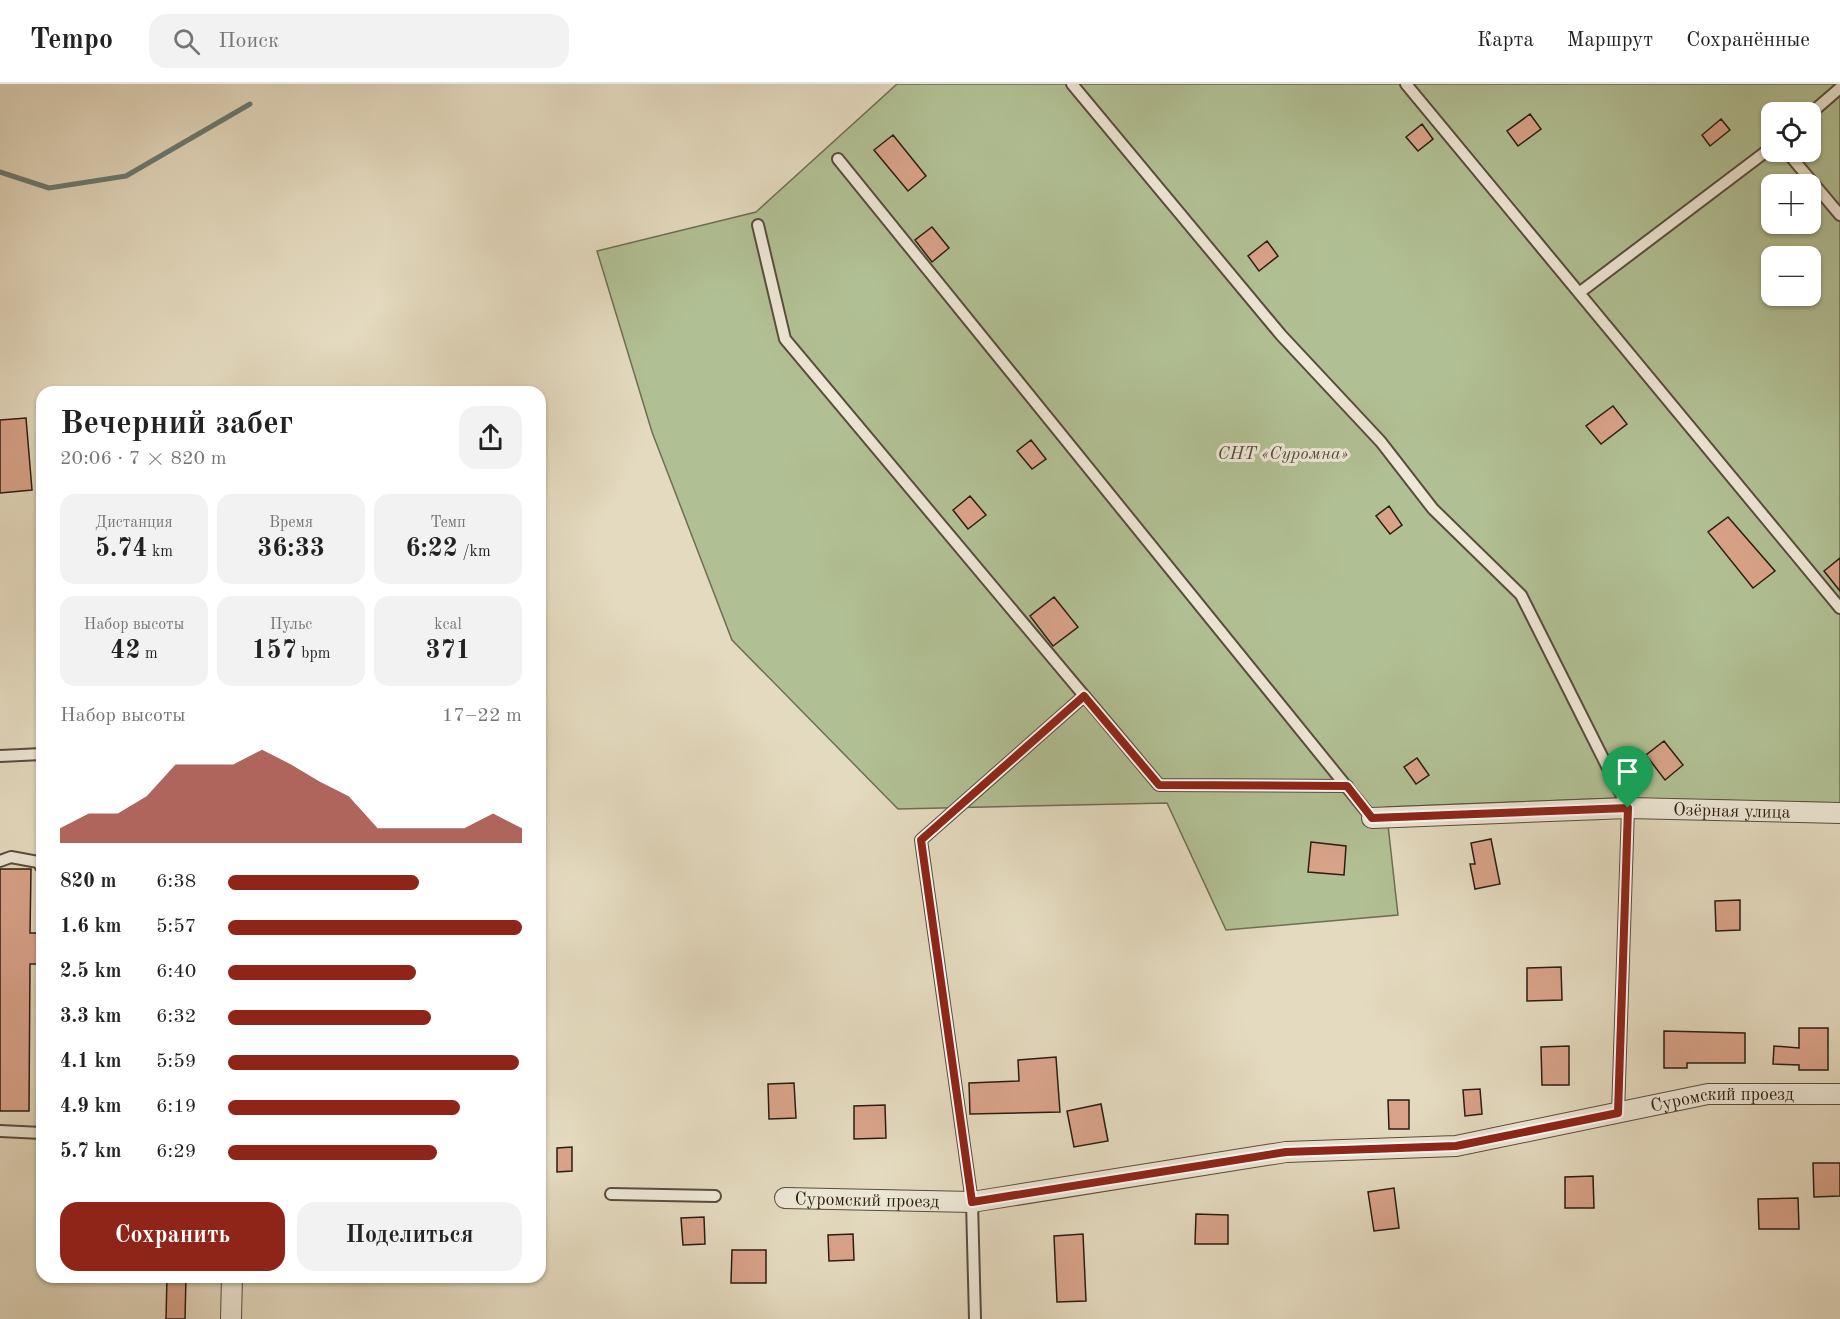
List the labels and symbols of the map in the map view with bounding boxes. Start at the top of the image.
park label: СНТ «Суромна» [1218,445,1349,463]
pin [1602,746,1653,808]
street label: Озёрная улица [1673,801,1791,822]
street label: Суромский проезд [1649,1086,1794,1116]
street label: Суромский проезд [794,1190,940,1211]

